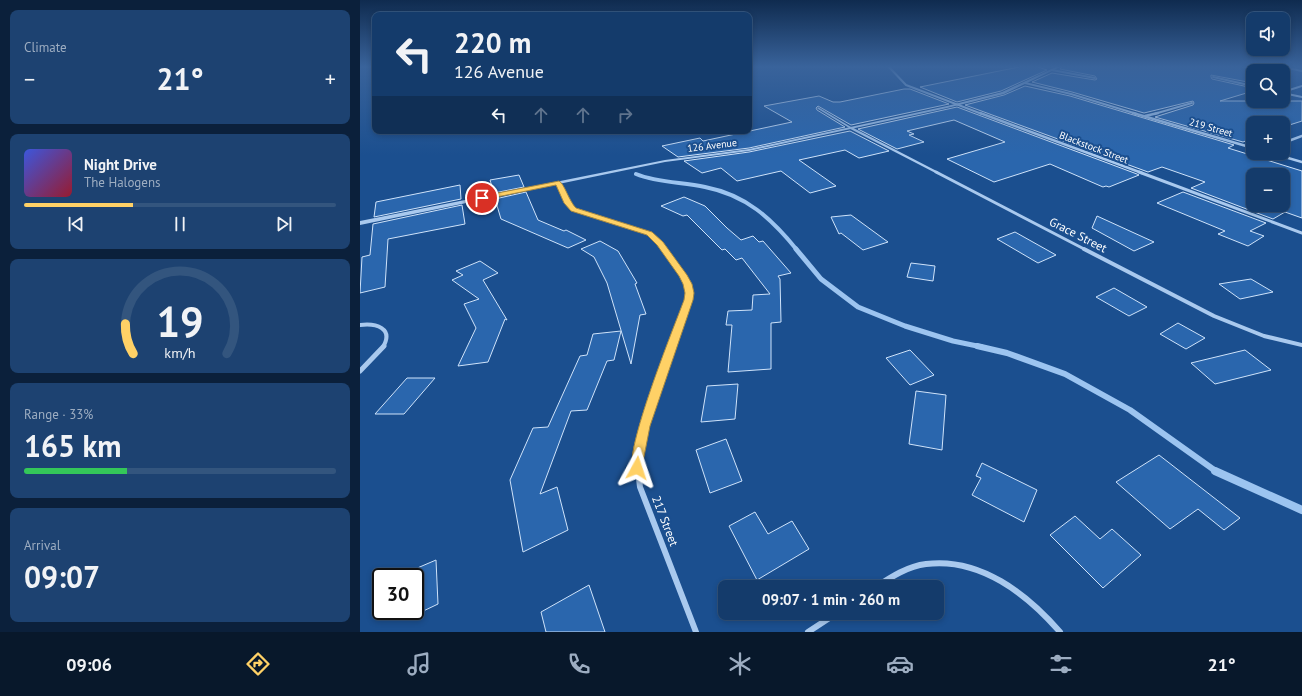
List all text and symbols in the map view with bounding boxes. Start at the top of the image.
map controls [1246,12,1290,212]
button: sound [1246,12,1290,56]
text: 220 m [454,24,531,61]
icon: left [388,28,440,80]
text: Climate [24,39,67,56]
text: 21° [156,59,204,98]
text: 126 Avenue [454,60,544,83]
button: search [1246,64,1290,108]
text: − [24,65,35,93]
text: + [325,65,336,93]
icon: left [488,104,510,126]
icon: ahead [530,104,552,126]
icon: ahead [572,104,594,126]
icon: right [614,104,636,126]
street label: 219 Street [1188,115,1235,140]
button: + [1246,116,1290,160]
street label: Blackstock Street [1057,128,1131,167]
street label: 126 Avenue [686,136,738,155]
text: Night Drive [84,155,157,174]
button: − [1246,168,1290,212]
text: The Halogens [84,174,161,191]
pin [465,181,499,215]
icon: arrive [471,187,493,209]
icon: previous [65,213,87,235]
icon: pause [169,213,191,235]
icon: next [273,213,295,235]
street label: Grace Street [1047,214,1109,255]
text: 19 [156,295,204,348]
text: km/h [164,343,196,362]
text: Range · 33% [24,406,93,423]
text: 165 km [24,426,122,465]
position arrow [616,447,658,489]
street label: 217 Street [649,493,682,548]
text: Arrival [24,537,60,554]
text: 09:07 [24,557,100,596]
speed limit sign: 30 [372,568,424,620]
text: 09:07 · 1 min · 260 m [762,590,900,609]
icon: directions [244,650,272,678]
icon: music [405,650,433,678]
icon: phone [565,650,593,678]
icon: climate [726,650,754,678]
icon: car [886,650,914,678]
icon: filters [1047,650,1075,678]
text: 09:06 [66,653,112,676]
text: 21° [1207,653,1236,676]

